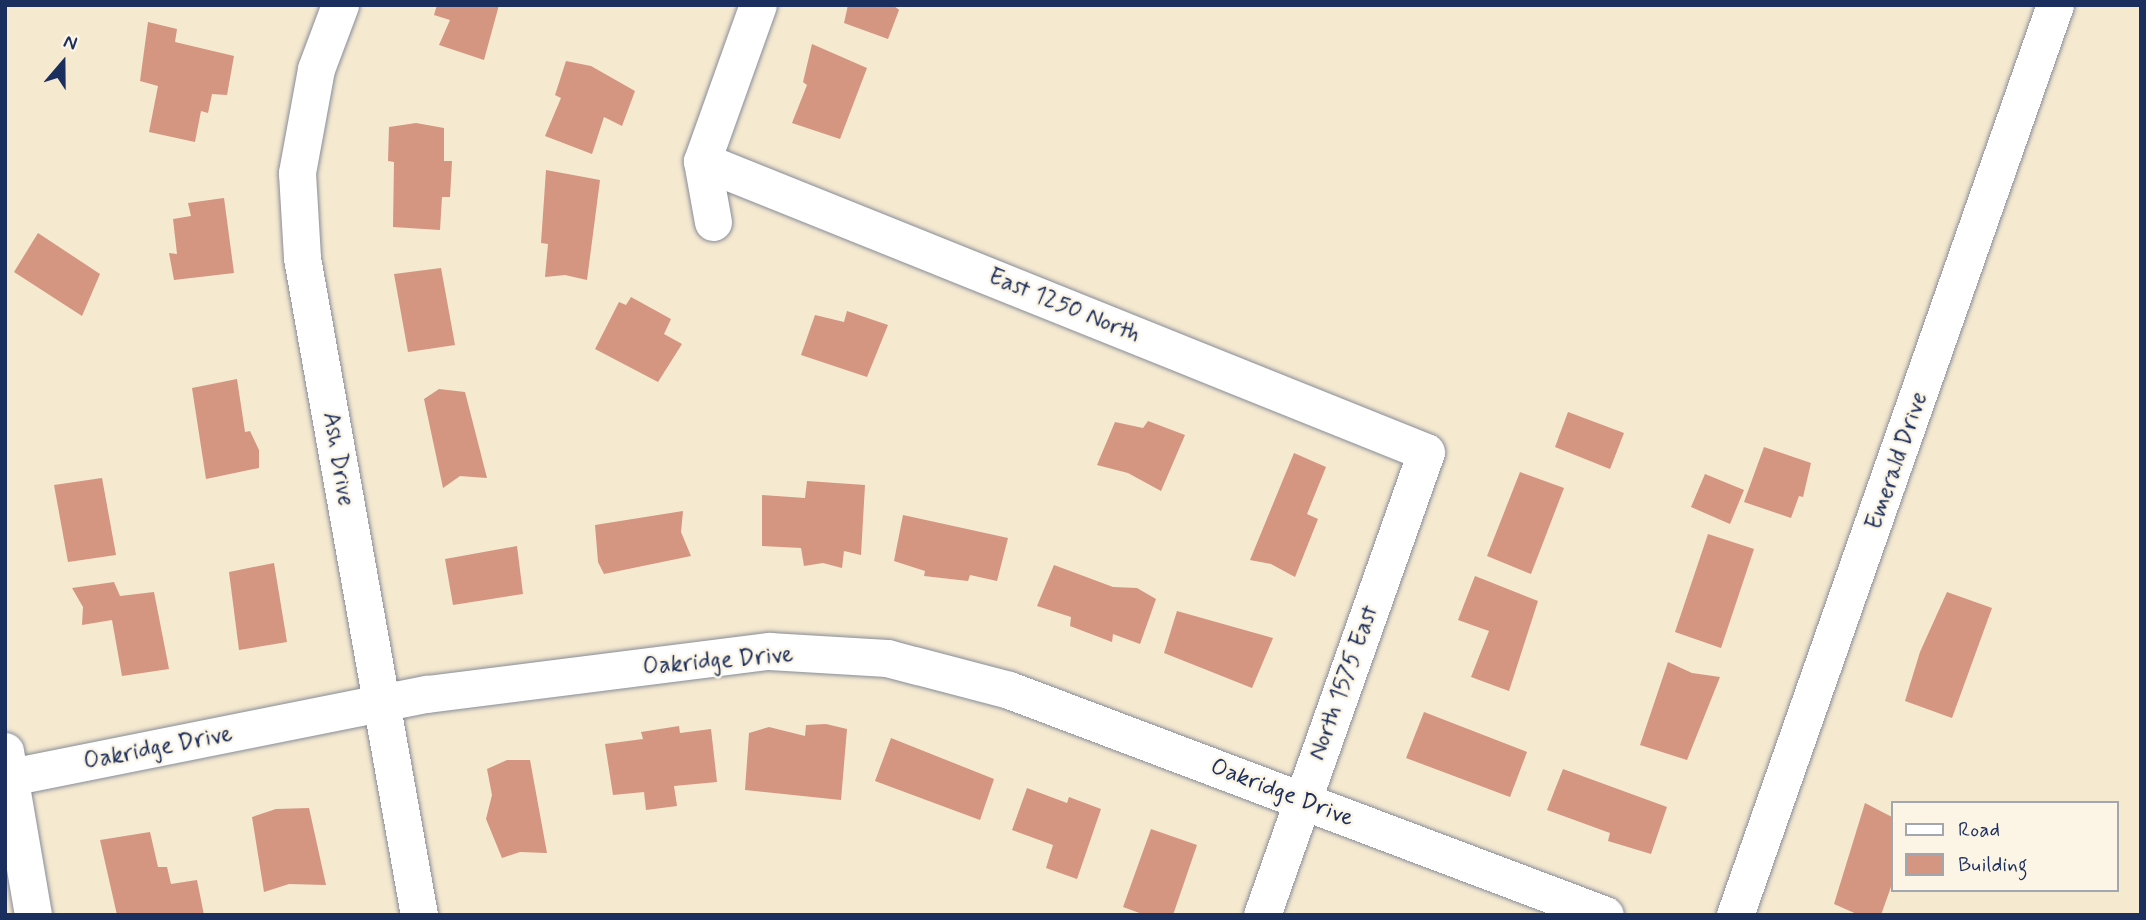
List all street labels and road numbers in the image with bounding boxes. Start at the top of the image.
street label: East 1250 North [984,262,1144,350]
street label: Emerald Drive [1860,389,1934,533]
street label: Ash Drive [316,410,360,508]
street label: North 1575 East [1303,602,1385,764]
street label: Oakridge Drive [642,640,794,682]
street label: Oakridge Drive [82,720,234,776]
street label: Oakridge Drive [1207,753,1357,833]

